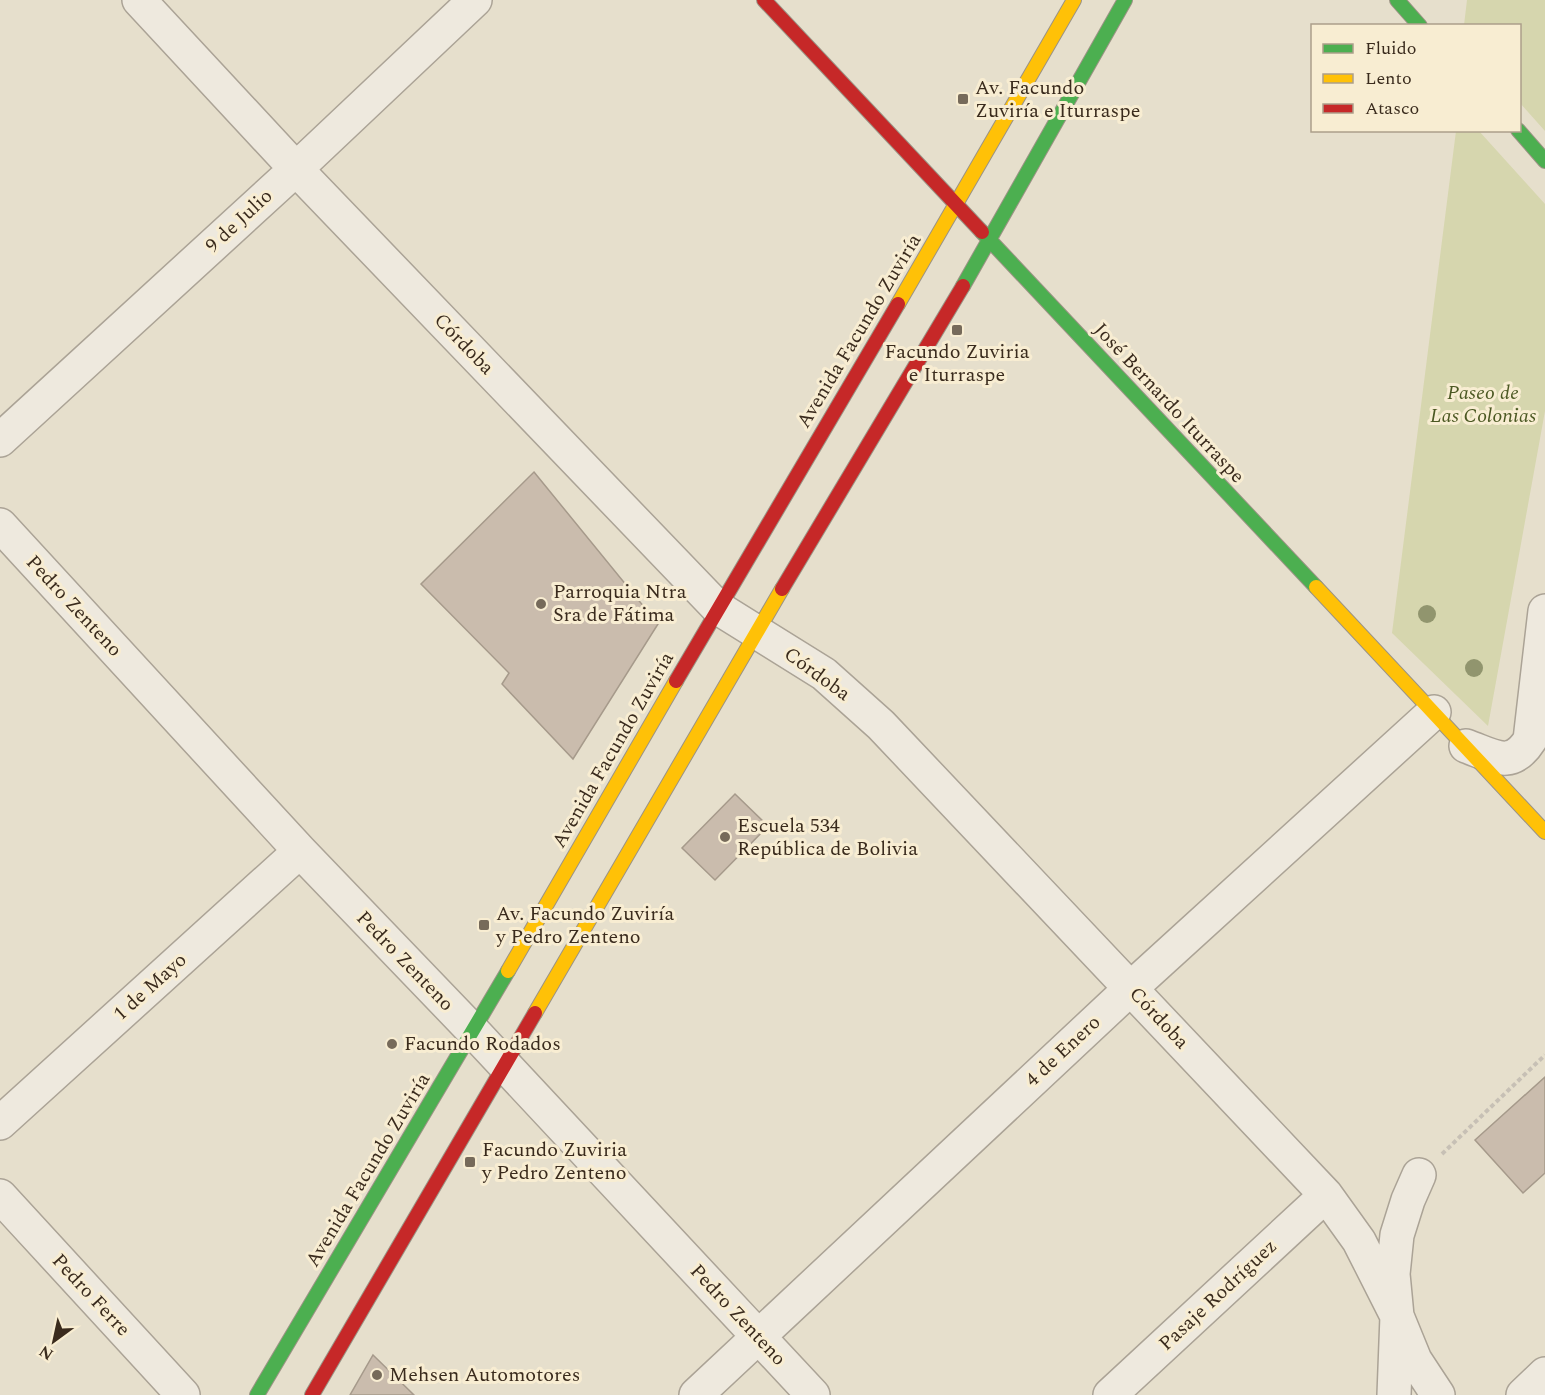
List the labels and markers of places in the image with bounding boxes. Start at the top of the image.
place label: Av. Facundo Zuviría e Iturraspe [975,73,1140,126]
marker: Av. Facundo Zuviría e Iturraspe [956,92,970,106]
marker: Facundo Zuviria e Iturraspe [950,323,964,337]
place label: Facundo Zuviria e Iturraspe [884,337,1030,390]
place label: Parroquia Ntra Sra de Fátima [553,577,687,630]
marker: Parroquia Ntra Sra de Fátima [534,597,548,611]
place label: Escuela 534 República de Bolivia [737,811,918,864]
marker: Escuela 534 República de Bolivia [718,830,732,844]
place label: Av. Facundo Zuviría y Pedro Zenteno [495,899,674,952]
marker: Av. Facundo Zuviría y Pedro Zenteno [477,918,491,932]
place label: Facundo Rodados [404,1029,561,1059]
marker: Facundo Rodados [385,1037,399,1051]
place label: Facundo Zuviria y Pedro Zenteno [481,1135,627,1188]
marker: Facundo Zuviria y Pedro Zenteno [463,1155,477,1169]
place label: Mehsen Automotores [389,1360,580,1390]
marker: Mehsen Automotores [370,1368,384,1382]

